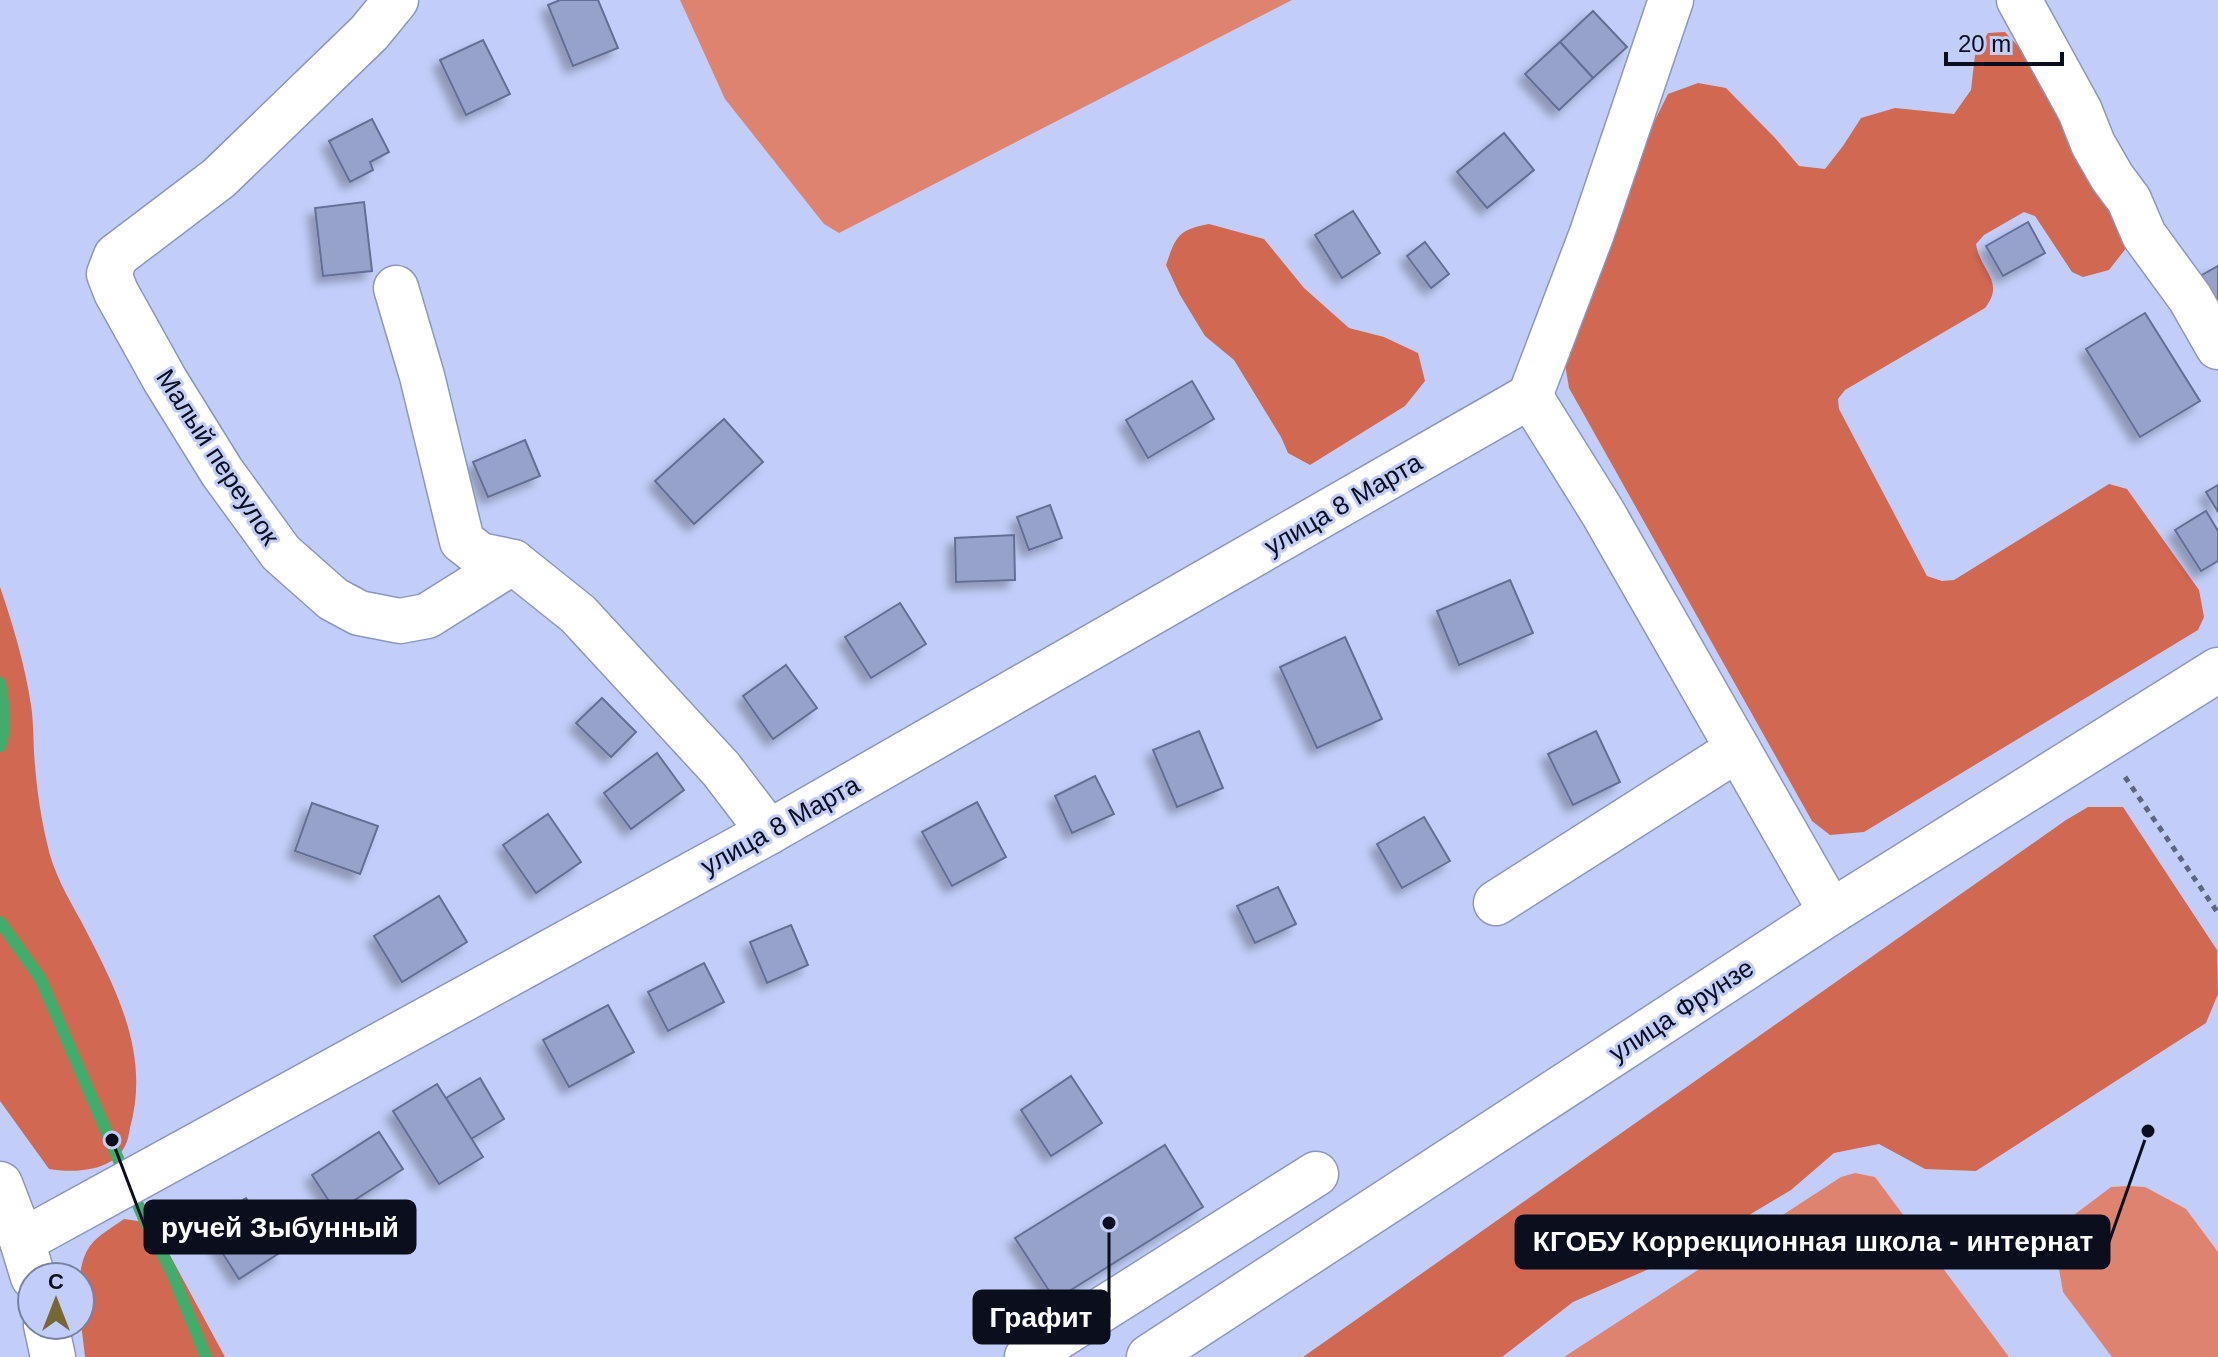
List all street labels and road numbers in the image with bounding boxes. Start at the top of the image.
street label: Малый переулок [150,364,286,551]
street label: улица 8 Марта [1259,447,1428,561]
street label: улица 8 Марта [695,769,865,881]
street label: улица Фрунзе [1603,952,1759,1068]

